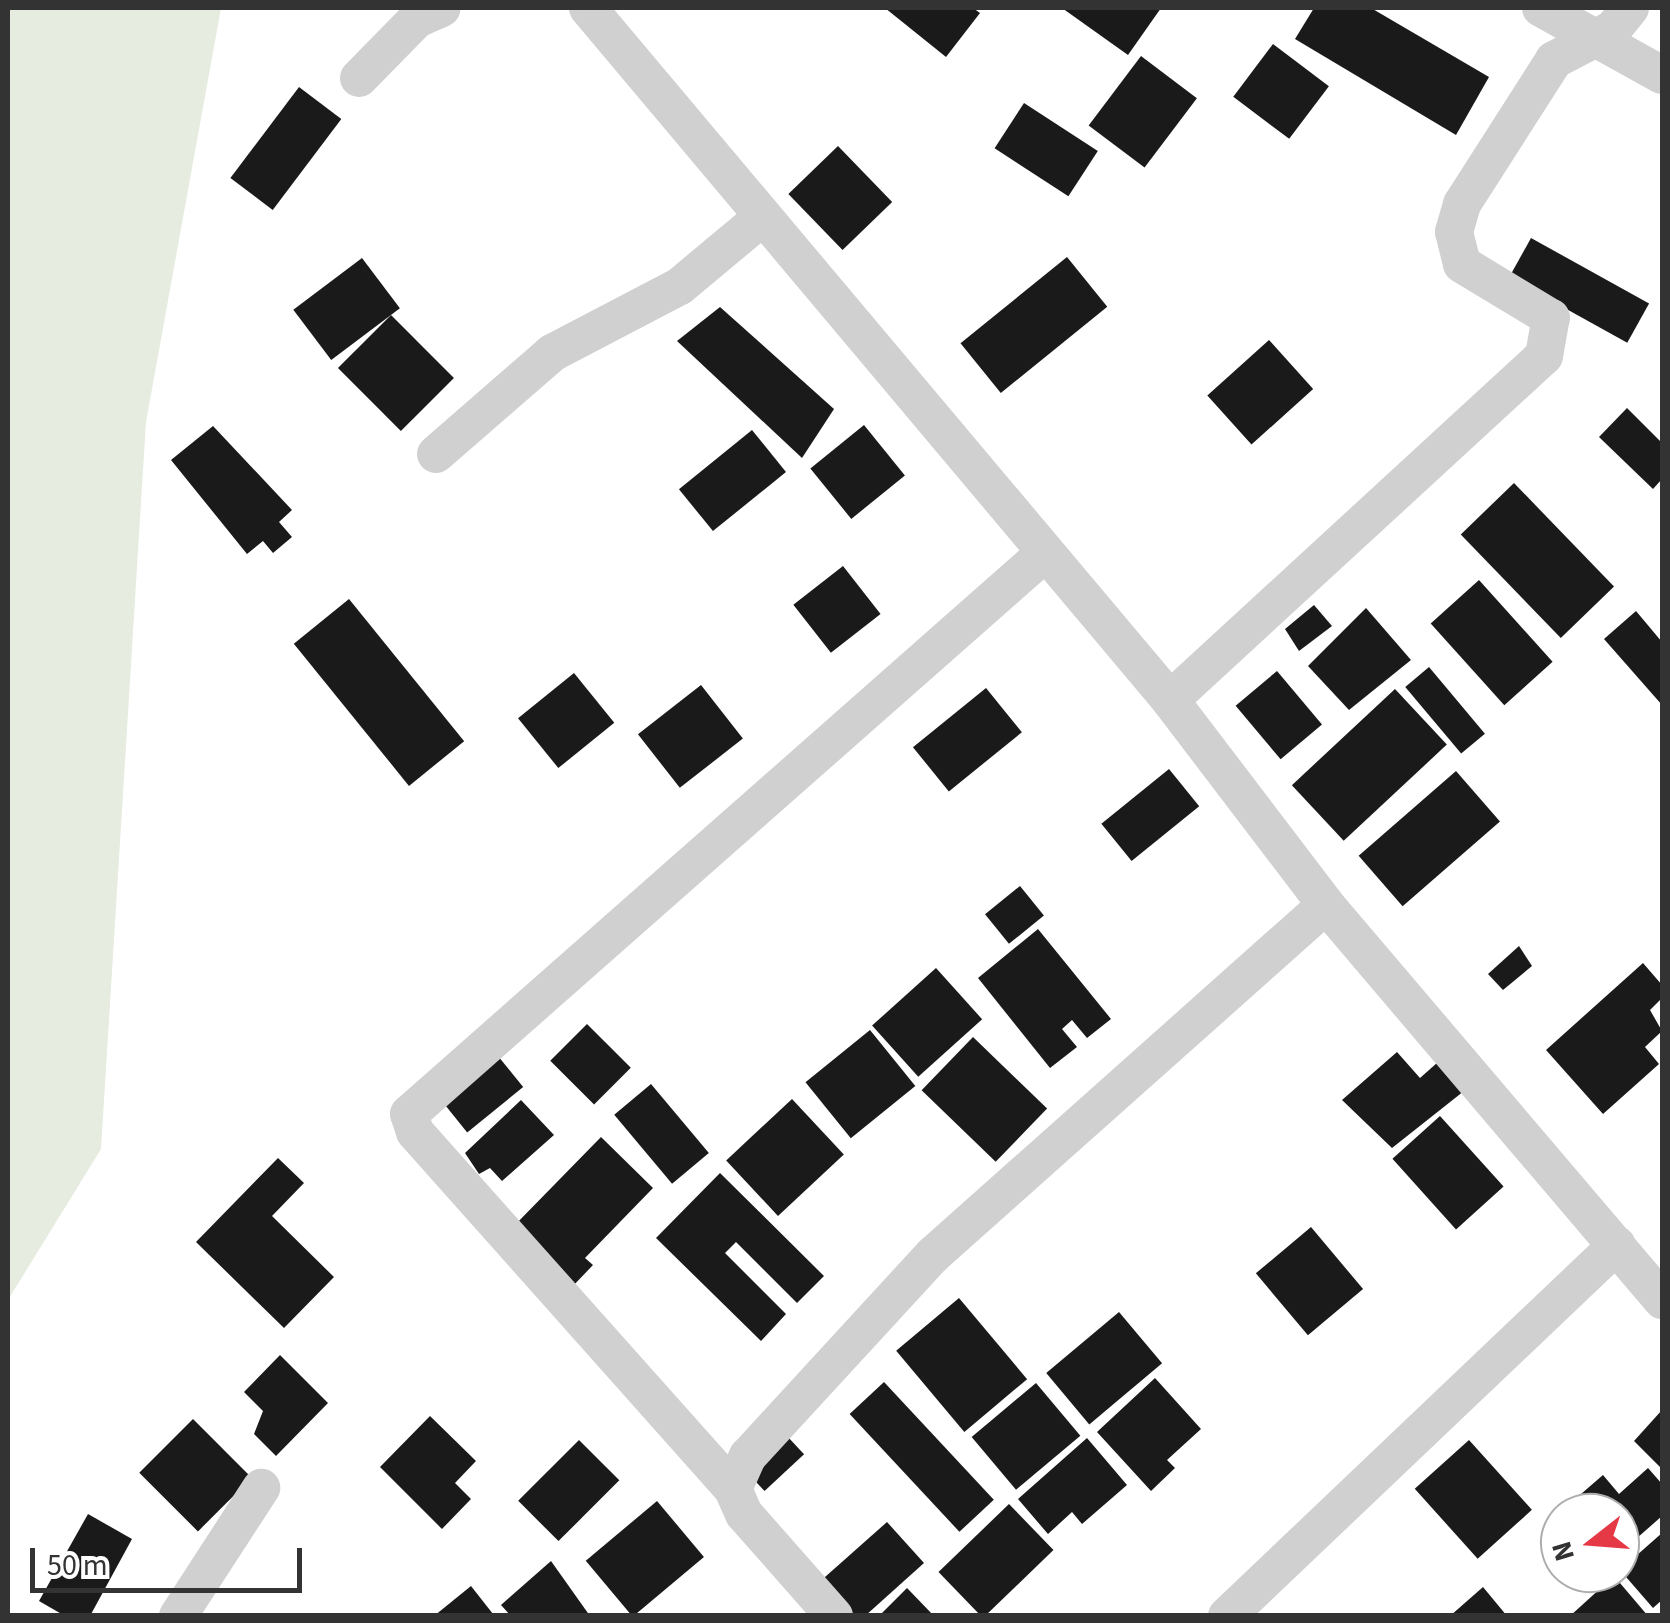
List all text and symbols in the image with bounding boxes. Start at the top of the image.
north arrow [1540,1493,1640,1593]
scale bar [35,1528,308,1590]
text: N [1541,1536,1585,1566]
text: 50 m [47,1544,108,1587]

